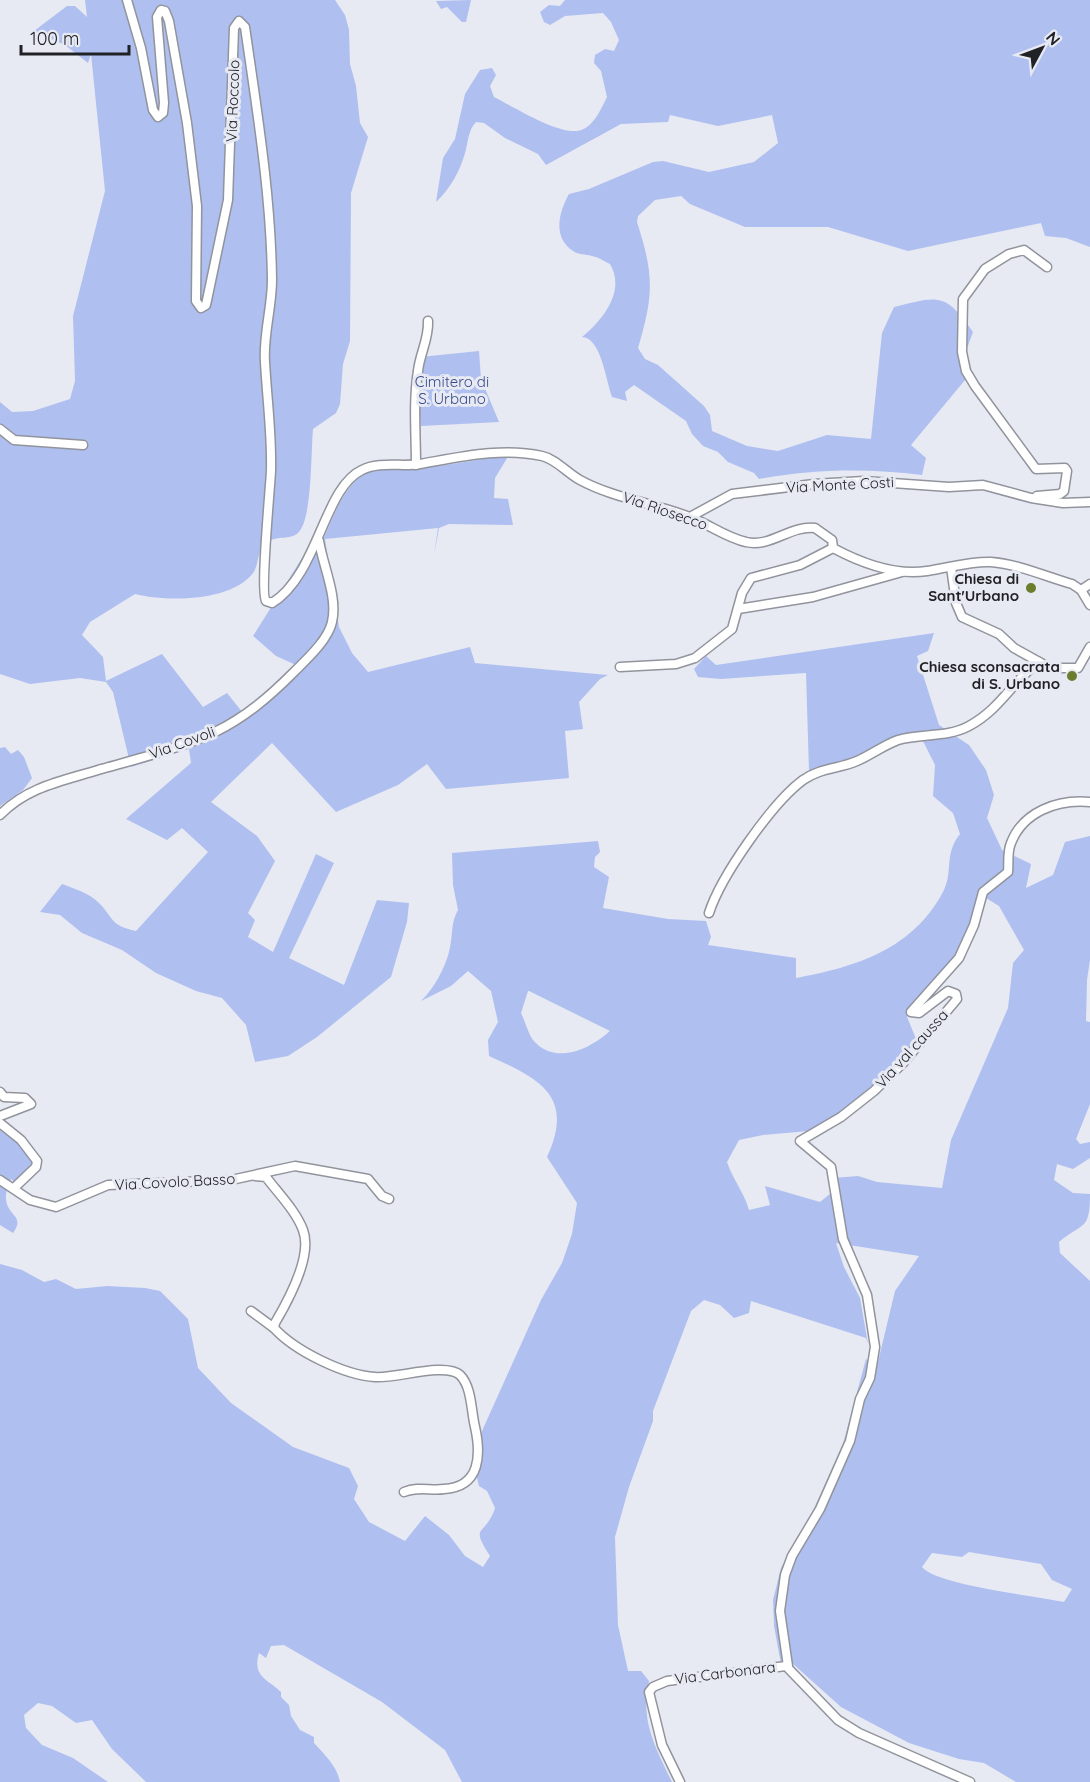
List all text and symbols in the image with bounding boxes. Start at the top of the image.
scale bar [21,18,129,56]
north arrow [1012,18,1072,78]
text: 100 m [30,27,79,50]
text: N [1042,27,1065,49]
street label: Via Roccolo [222,59,243,142]
park label: Cimitero di S. Urbano [415,372,489,408]
street label: Via Monte Costi [785,472,895,497]
street label: Via Riosecco [620,487,710,534]
place label: Chiesa di Sant'Urbano [928,569,1019,605]
marker: Chiesa di Sant'Urbano [1024,581,1038,595]
place label: Chiesa sconsacrata di S. Urbano [919,657,1060,693]
marker: Chiesa sconsacrata di S. Urbano [1065,669,1079,683]
street label: Via Covoli [146,722,217,763]
street label: Via val caussa [871,1005,952,1092]
street label: Via Covolo Basso [114,1169,236,1194]
street label: Via Carbonara [673,1657,777,1688]

